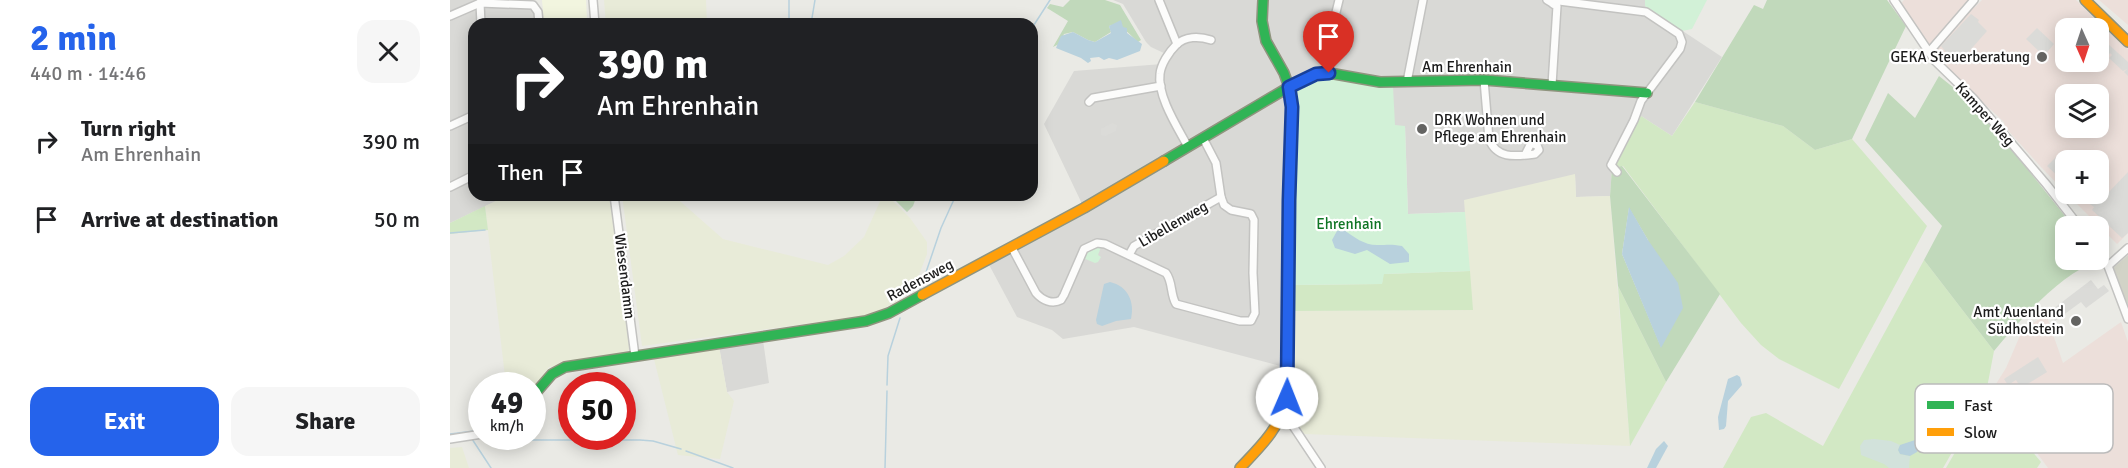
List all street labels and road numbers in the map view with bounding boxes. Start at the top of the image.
street label: Am Ehrenhain [1422,58,1512,76]
street label: Kamper Weg [1951,78,2019,150]
street label: Libellenweg [1135,197,1211,251]
street label: Wiesendamm [611,232,639,320]
street label: Radensweg [884,255,956,305]

